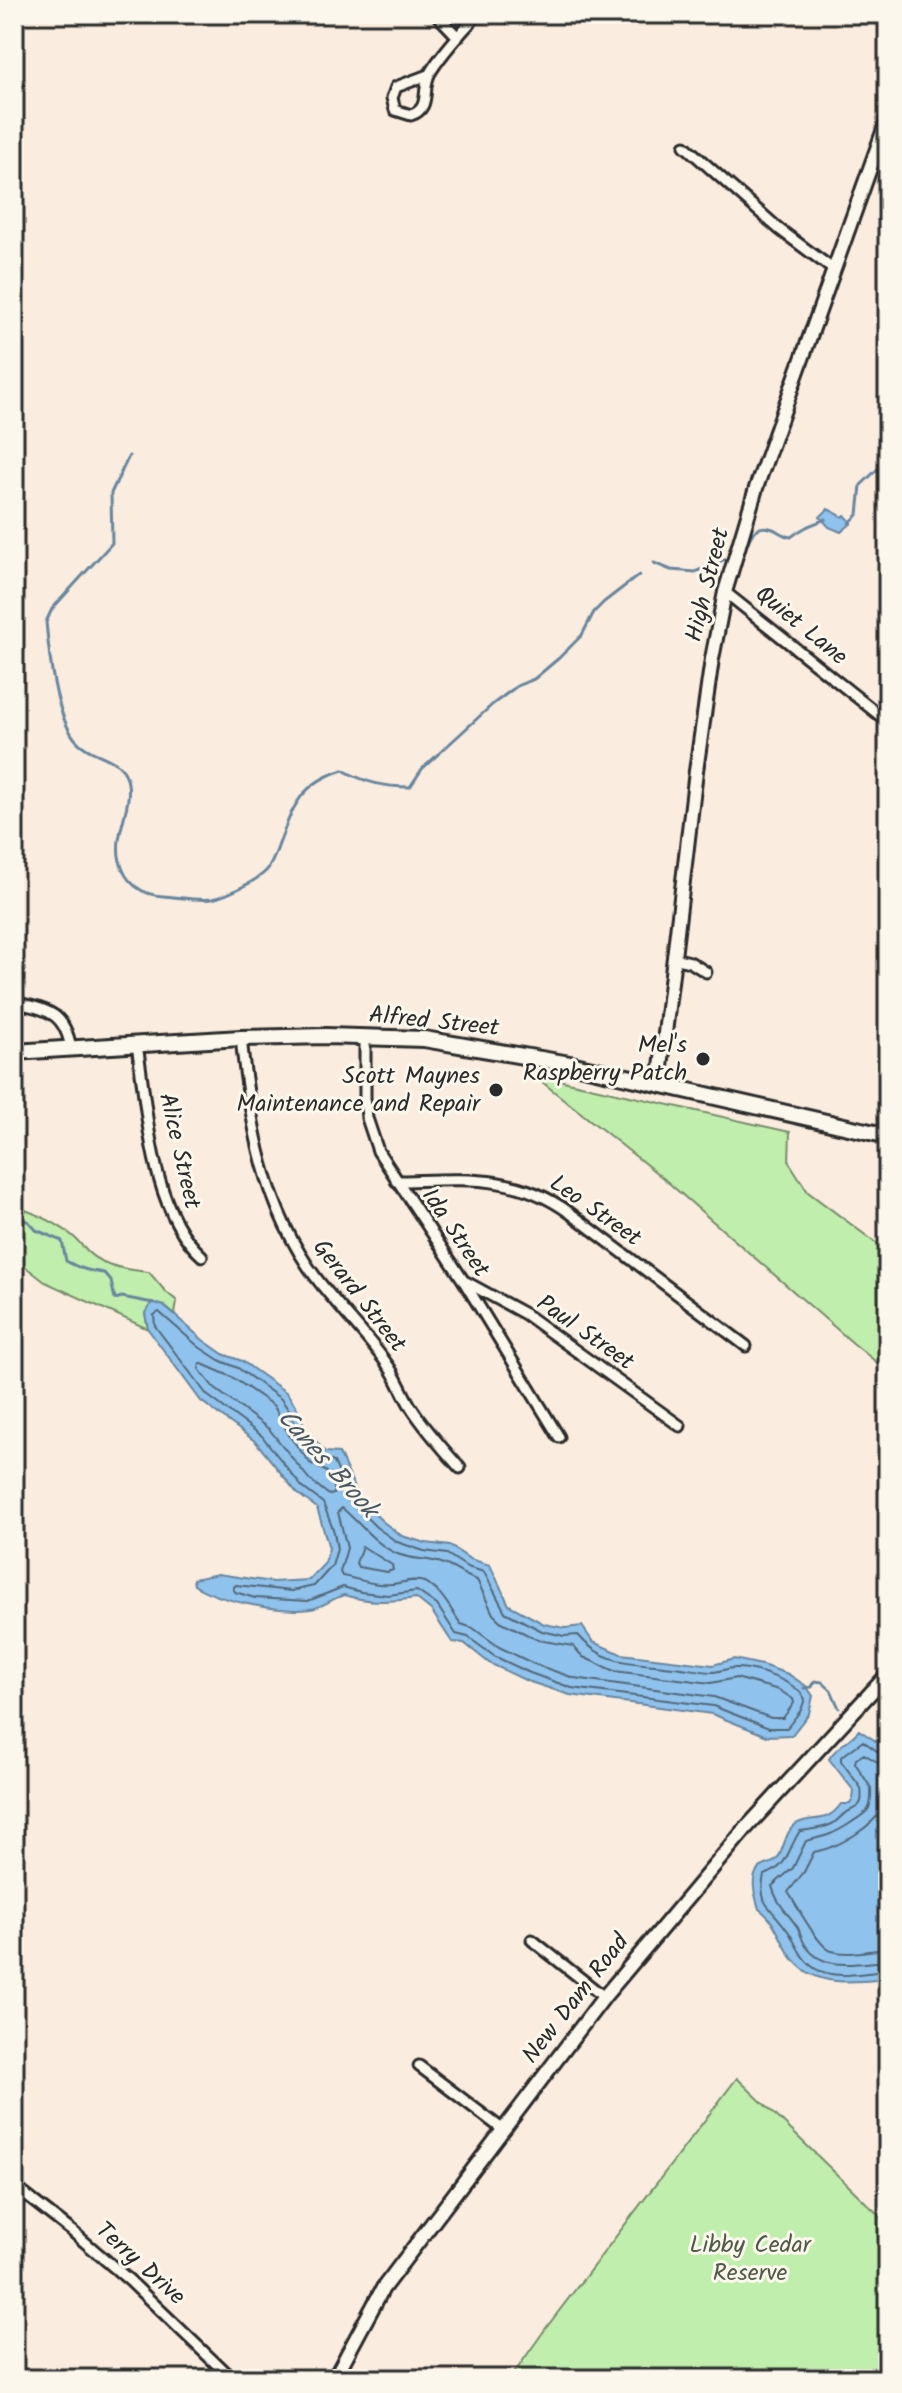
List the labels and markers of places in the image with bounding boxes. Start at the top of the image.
place label: Mel's Raspberry Patch [523,1026,687,1093]
marker: Mel's Raspberry Patch [694,1050,712,1068]
place label: Scott Maynes Maintenance and Repair [236,1057,482,1124]
marker: Scott Maynes Maintenance and Repair [487,1081,505,1099]

